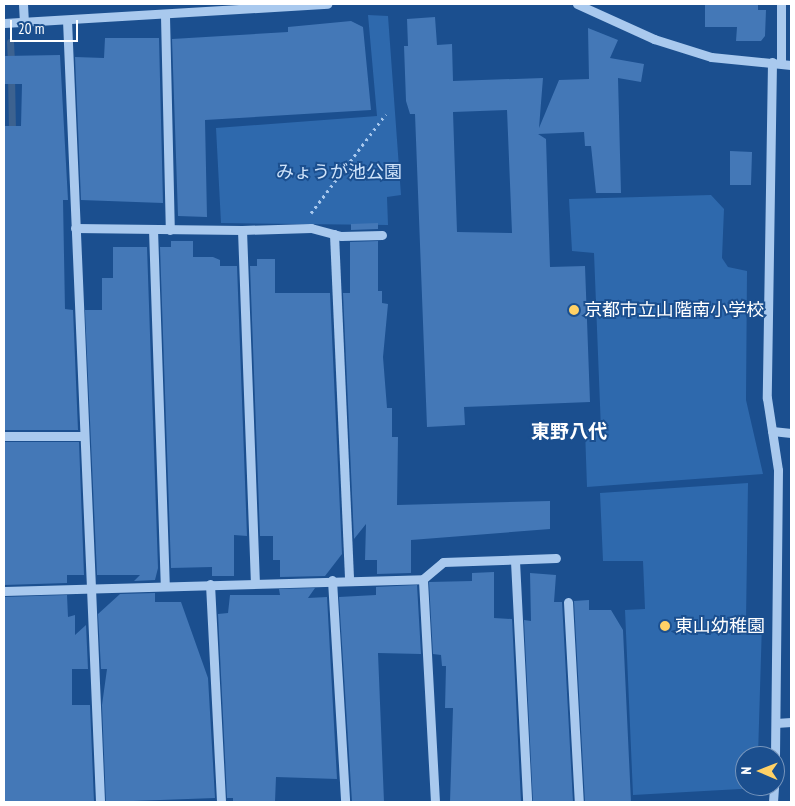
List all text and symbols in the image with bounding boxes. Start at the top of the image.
scale bar [12,10,80,42]
text: 20 m [18,19,44,38]
park label: みょうが池公園 [276,161,402,183]
place label: 京都市立山階南小学校 [584,299,764,321]
marker: 京都市立山階南小学校 [568,304,580,316]
district label: 東野八代 [531,421,607,443]
place label: 東山幼稚園 [675,615,765,637]
marker: 東山幼稚園 [659,620,671,632]
north arrow [735,746,785,796]
text: N [737,767,755,775]

